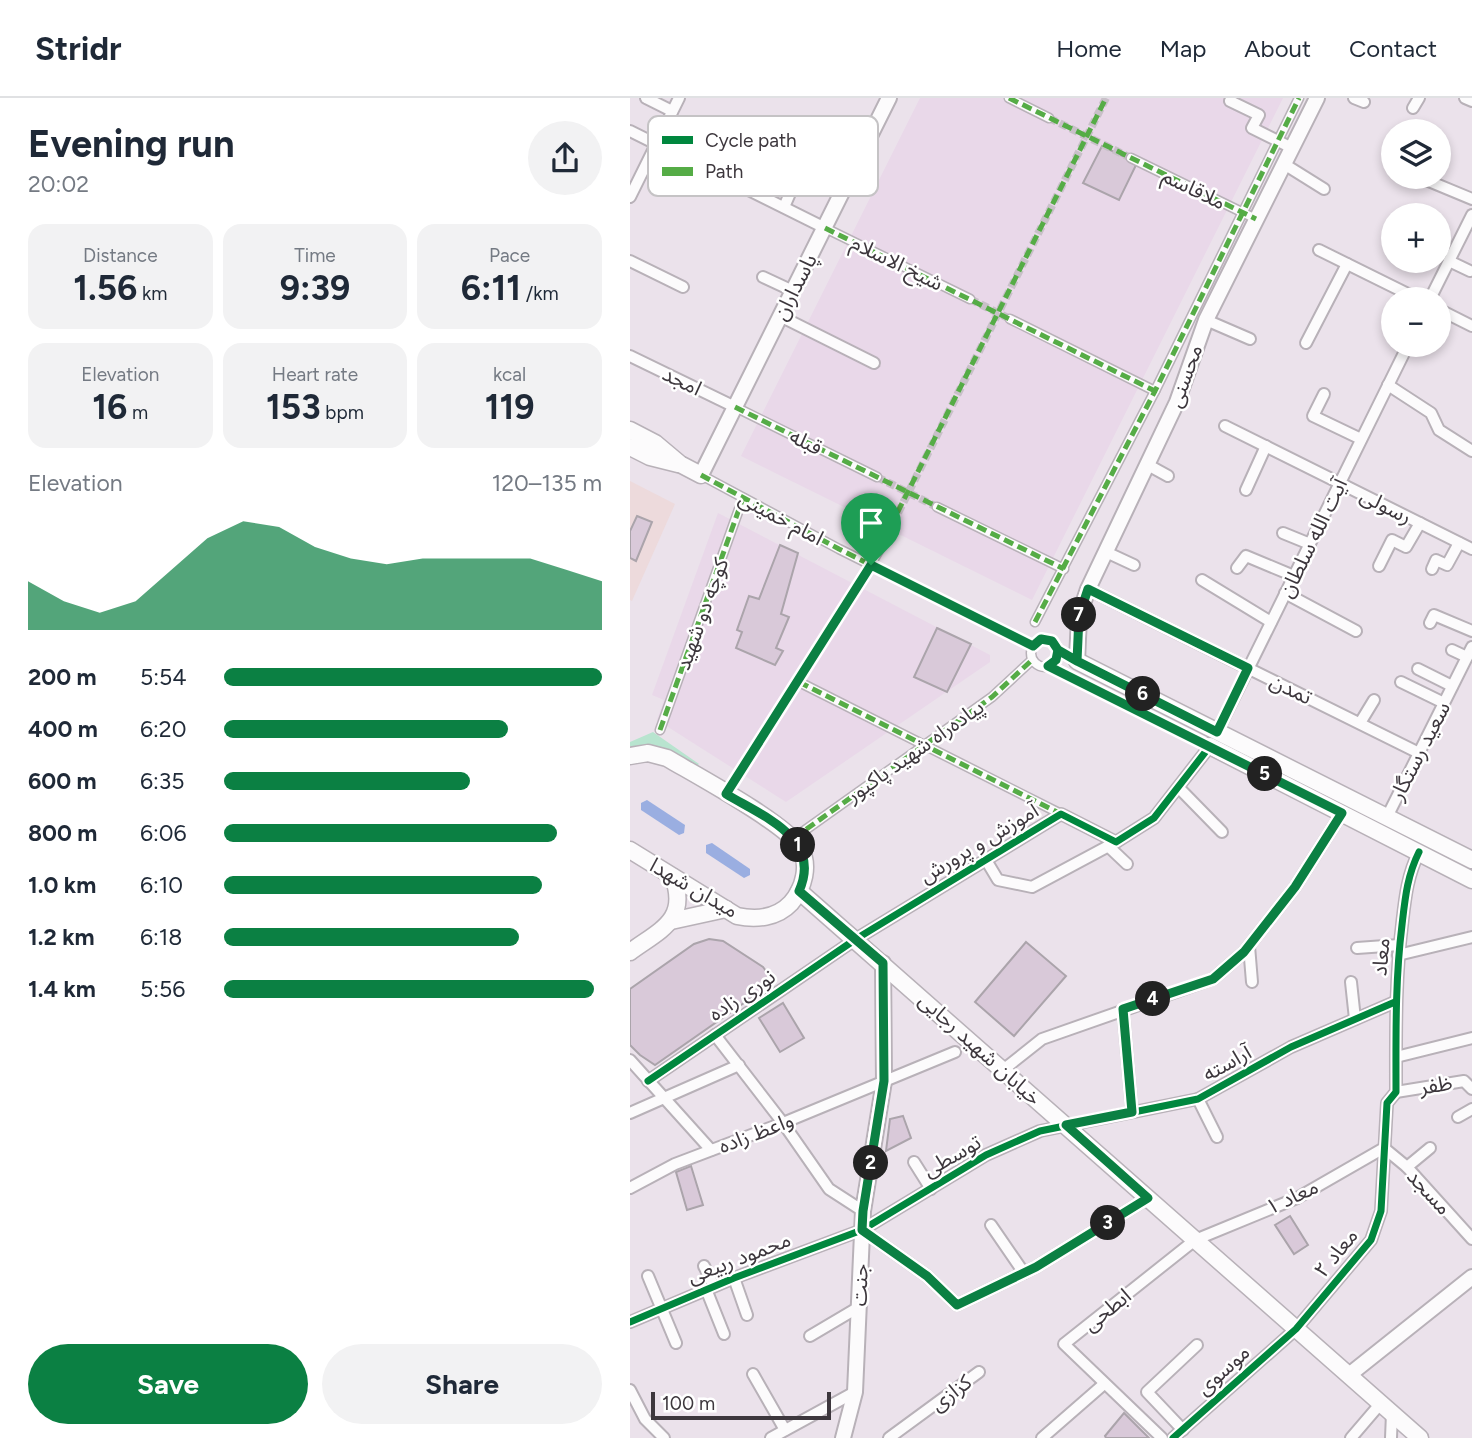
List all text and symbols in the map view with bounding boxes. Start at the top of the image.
text: Stridr [35,29,122,68]
text: Home [1056,34,1122,63]
text: Map [1160,34,1206,63]
text: About [1244,34,1311,63]
text: Contact [1349,34,1437,63]
legend [648,116,878,196]
map controls [1381,119,1451,357]
button: layers [1381,119,1451,189]
text: Evening run [28,121,235,167]
button: share [528,121,602,195]
text: Cycle path [705,129,797,152]
text: Path [705,160,743,183]
street label: ملاقاسم [1157,163,1230,217]
text: 20:02 [28,170,89,198]
button: + [1381,203,1451,273]
street label: شیخ الاسلام [845,229,947,299]
text: Distance [83,244,158,267]
text: Time [294,244,336,267]
text: Pace [489,244,530,267]
street label: پاسداران [767,249,823,325]
text: 1.56 [73,267,137,309]
text: 9:39 [280,267,350,309]
text: 6:11 [461,267,521,309]
text: km [137,282,167,305]
text: /km [521,282,559,305]
button: − [1381,287,1451,357]
street label: محسنی [1162,341,1207,411]
street label: امجد [659,360,706,401]
text: Elevation [81,363,159,386]
text: Heart rate [272,363,358,386]
text: kcal [493,363,526,386]
text: 16 [92,386,127,428]
text: 153 [266,386,321,428]
text: 119 [485,386,535,428]
text: m [127,401,148,424]
text: bpm [321,401,364,424]
street label: قبله [786,423,827,460]
text: Elevation [28,469,123,497]
text: 120–135 m [492,469,602,497]
street label: آیت الله سلطان [1273,473,1353,602]
street label: رسولی [1356,482,1416,529]
street label: امام خمینی [733,485,828,554]
pin [841,493,901,565]
icon: arrive [852,504,890,542]
street label: کوچه دو شهید [670,554,734,673]
pin: 7 [1062,598,1096,632]
text: 7 [1073,603,1084,626]
text: 200 m [28,663,97,691]
text: 5:54 [140,663,187,691]
street label: تمدن [1266,668,1316,709]
pin: 6 [1126,676,1160,712]
text: 6 [1137,682,1148,705]
street label: پیاده‌راه شهید پاکپور [840,694,989,809]
street label: سعید رستگار [1384,697,1455,805]
text: 400 m [28,715,98,743]
text: 6:20 [140,715,186,743]
pin: 5 [1248,756,1282,792]
text: 5 [1259,762,1270,785]
text: 600 m [28,767,97,795]
text: 6:35 [140,767,185,795]
street label: آموزش و پرورش [915,797,1044,889]
text: 800 m [28,819,97,847]
text: 6:06 [140,819,187,847]
pin: 1 [780,828,816,862]
text: 1 [793,833,802,856]
street label: میدان شهدا [646,852,743,923]
text: 1.0 km [28,871,96,899]
text: 6:10 [140,871,183,899]
text: 1.2 km [28,923,95,951]
text: 6:18 [140,923,182,951]
street label: معاد [1366,937,1395,977]
street label: نوری زاده [704,963,780,1026]
text: 1.4 km [28,975,96,1003]
text: 5:56 [140,975,185,1003]
pin: 4 [1135,982,1170,1016]
street label: خیابان شهید رجایی [914,987,1047,1110]
text: 4 [1146,987,1159,1010]
street label: آراسته [1198,1039,1256,1086]
street label: ظفر [1417,1070,1454,1100]
street label: واعظ زاده [715,1107,797,1158]
street label: توسطی [918,1129,985,1182]
pin: 2 [854,1146,888,1180]
text: 2 [865,1151,876,1174]
street label: مسجد [1402,1164,1457,1220]
street label: معاد ۱ [1261,1174,1322,1220]
pin: 3 [1091,1206,1126,1240]
text: 3 [1102,1211,1113,1234]
street label: معاد ۲ [1308,1223,1363,1282]
street label: محمود ربیعی [684,1226,794,1289]
street label: جنت [846,1263,873,1307]
street label: ابطحی [1078,1283,1136,1336]
street label: موسوی [1191,1339,1255,1400]
button: Save [28,1344,308,1424]
button: Share [322,1344,602,1424]
street label: کزازی [925,1369,977,1416]
scale bar [651,1389,831,1421]
text: 100 m [662,1392,715,1415]

